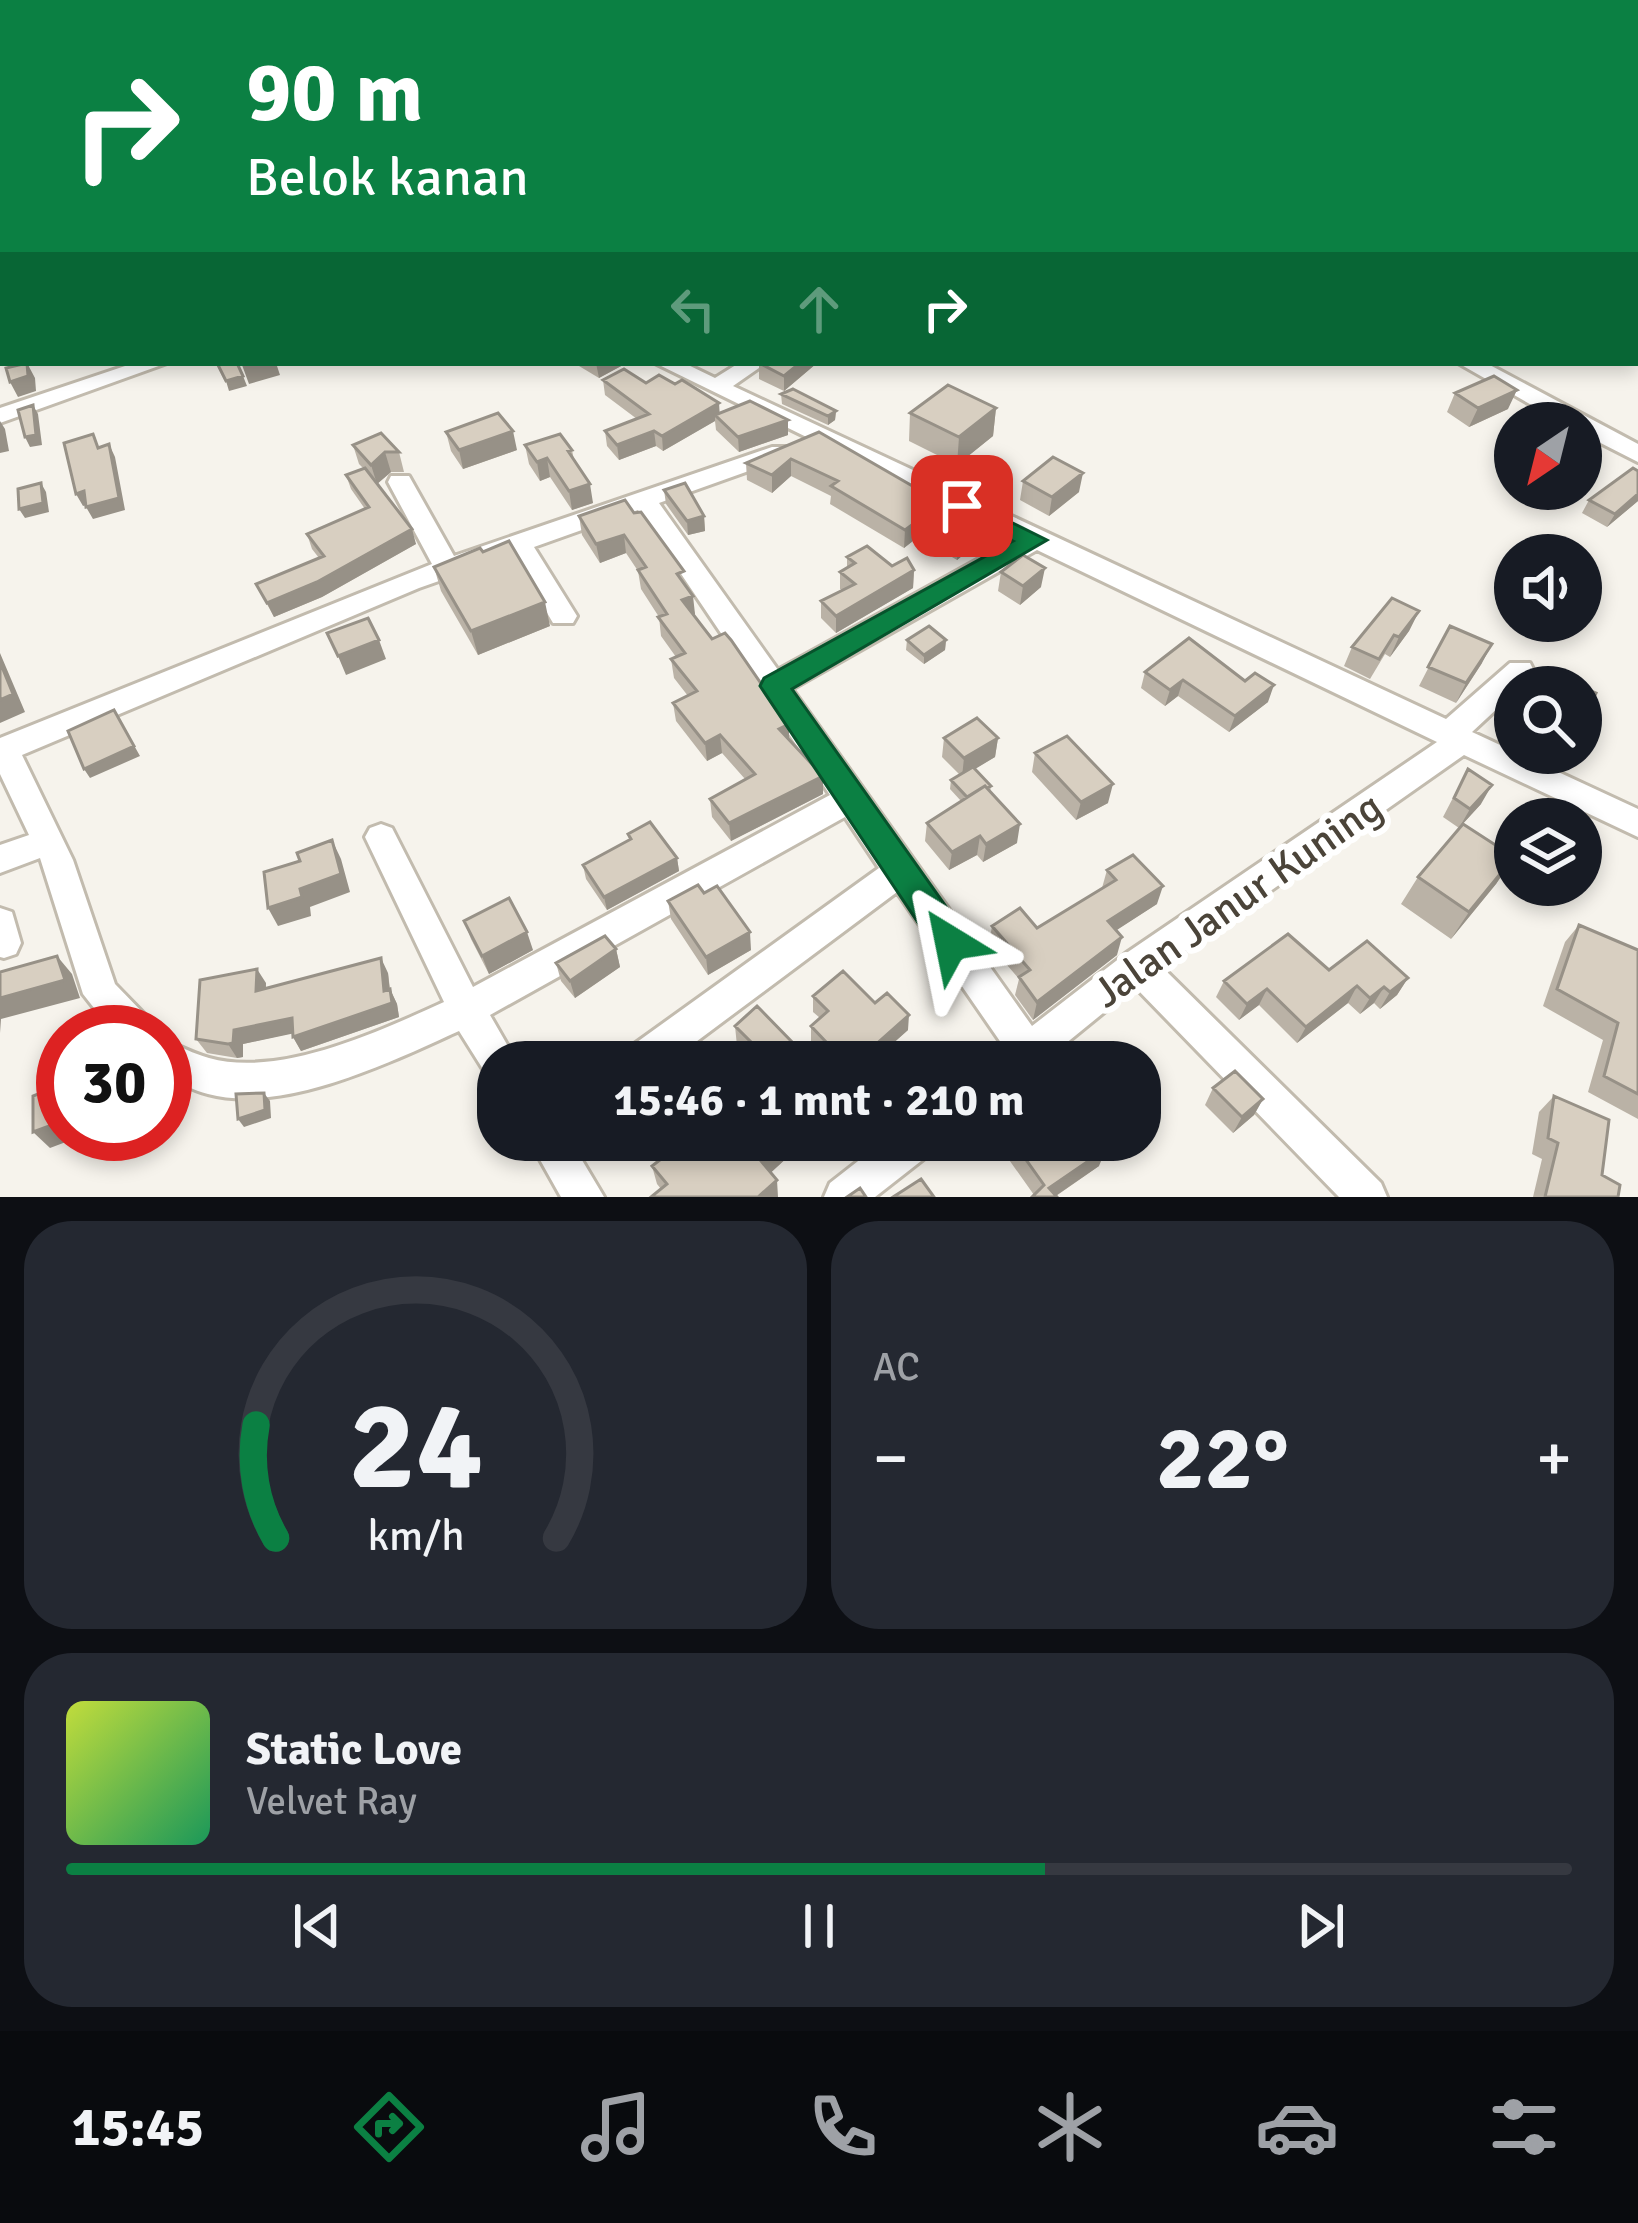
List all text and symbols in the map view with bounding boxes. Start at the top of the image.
text: 90 m [246,41,423,145]
icon: right [48,48,204,204]
text: Belok kanan [246,144,529,211]
icon: left [660,276,726,342]
icon: ahead [786,276,852,342]
icon: right [912,276,978,342]
north arrow [1494,402,1602,510]
map controls [1494,402,1602,906]
pin [911,455,1013,557]
icon: arrive [929,473,995,539]
button: sound [1494,534,1602,642]
button: search [1494,666,1602,774]
street label: Jalan Janur Kuning [1084,782,1392,1019]
button: layers [1494,798,1602,906]
position arrow [888,880,1014,1006]
speed limit sign: 30 [36,1005,192,1161]
text: 15:46 · 1 mnt · 210 m [614,1073,1024,1128]
text: AC [873,1343,920,1391]
text: 24 [348,1370,483,1523]
text: 22° [1156,1403,1289,1514]
text: − [873,1418,909,1499]
text: + [1536,1418,1572,1499]
text: km/h [367,1510,464,1563]
text: Static Love [246,1722,462,1777]
text: Velvet Ray [246,1777,417,1825]
icon: previous [284,1893,350,1959]
icon: pause [786,1893,852,1959]
icon: next [1288,1893,1354,1959]
icon: directions [347,2085,431,2169]
icon: music [574,2085,658,2169]
icon: phone [801,2085,885,2169]
icon: climate [1028,2085,1112,2169]
icon: car [1255,2085,1339,2169]
icon: filters [1482,2085,1566,2169]
text: 15:45 [72,2094,204,2161]

